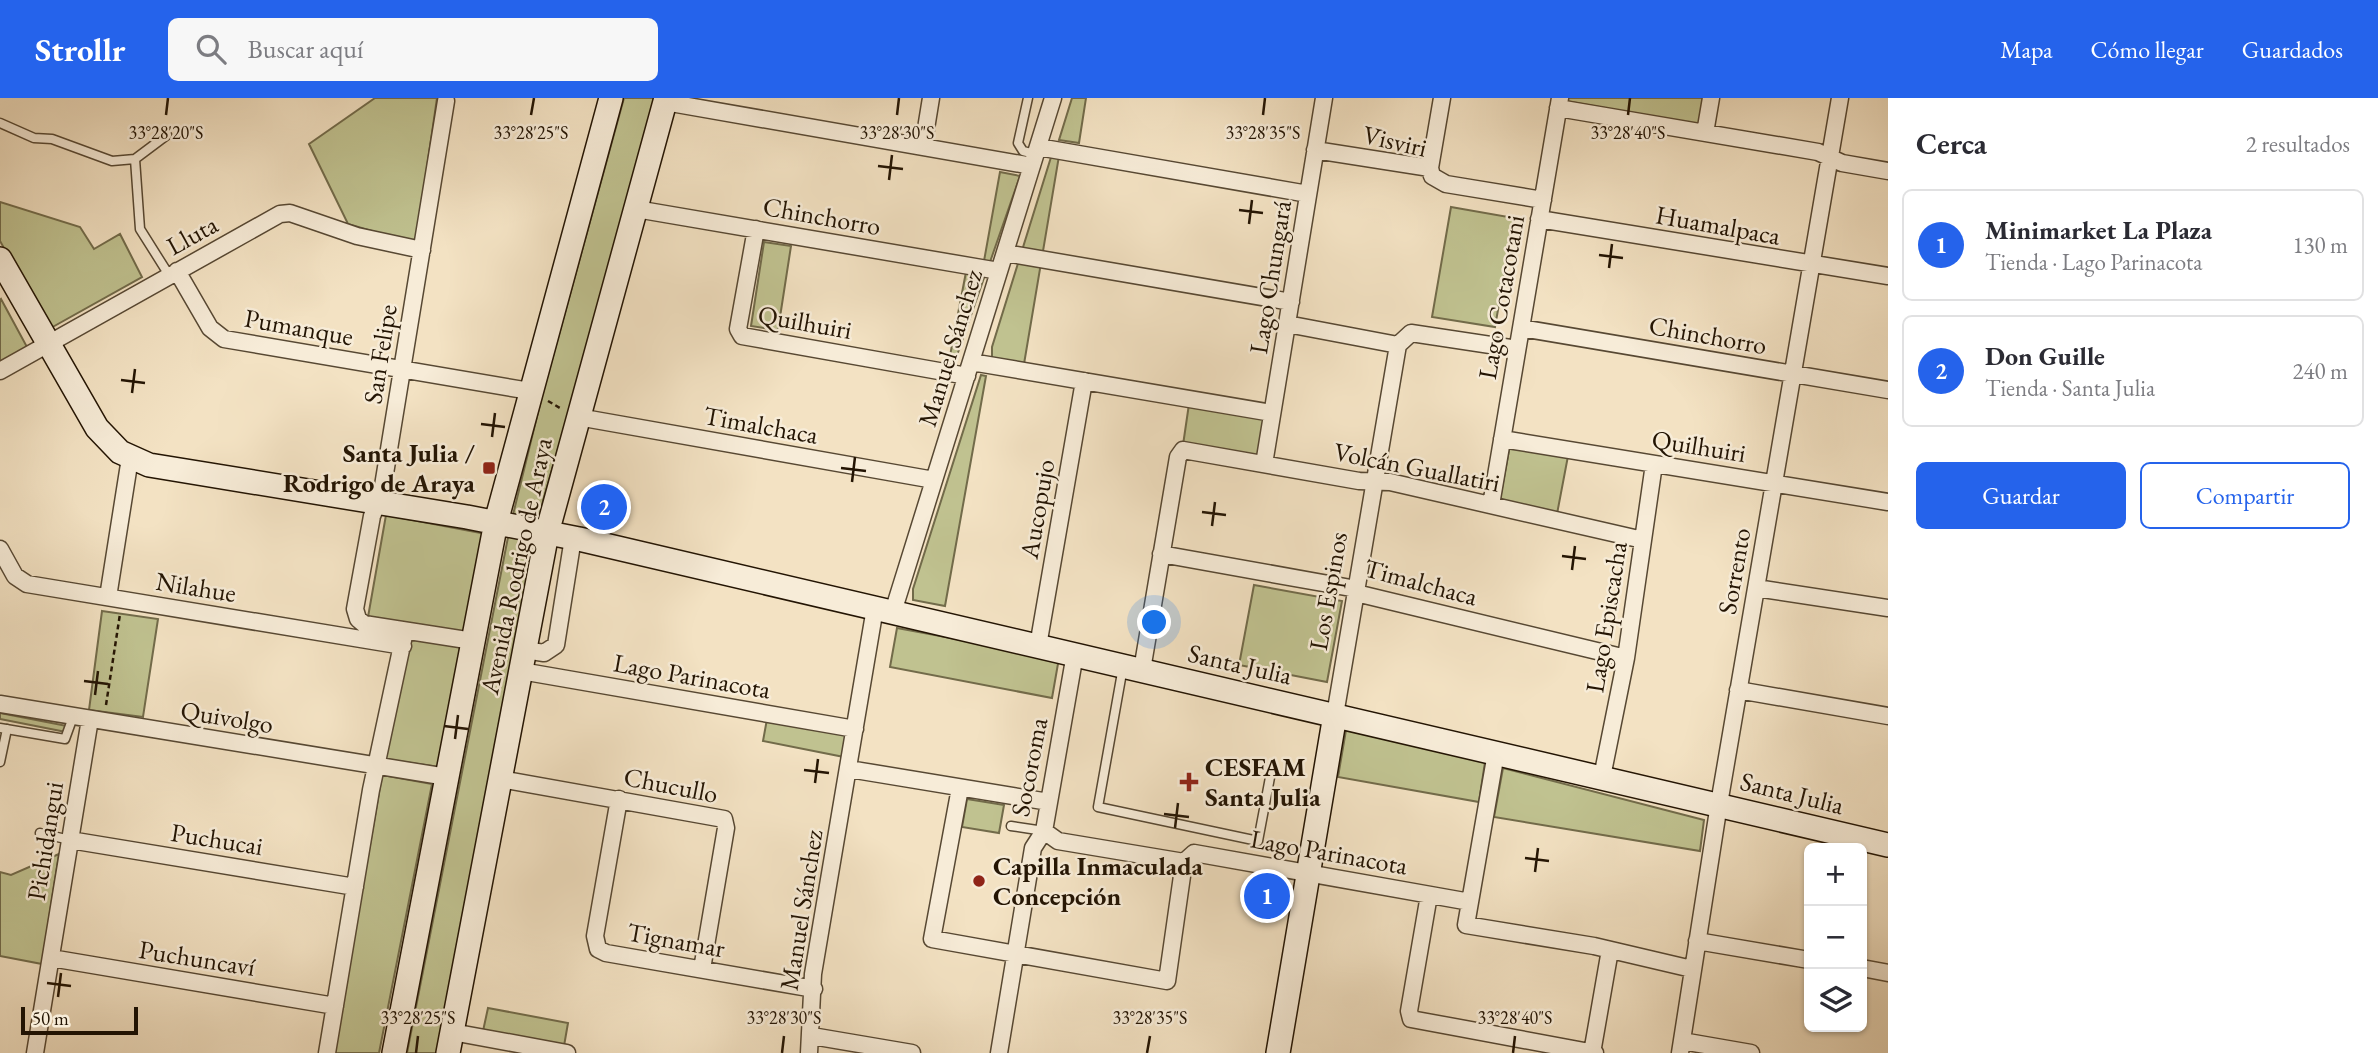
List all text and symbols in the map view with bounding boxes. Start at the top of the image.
search box [168,18,658,81]
text: Strollr [35,28,126,71]
icon: search [192,30,230,68]
text: Buscar aquí [248,32,363,66]
text: Mapa [2000,34,2053,65]
text: Cómo llegar [2091,34,2204,65]
text: Guardados [2242,34,2343,65]
street label: Visviri [1360,117,1430,165]
text: 33°28'20"S [129,121,203,144]
text: 33°28'25"S [494,121,568,144]
text: 33°28'30"S [860,121,934,144]
text: 33°28'35"S [1226,121,1300,144]
text: 33°28'40"S [1591,121,1665,144]
text: Cerca [1916,124,1987,163]
text: 2 resultados [2246,129,2350,159]
street label: Chinchorro [760,189,884,243]
street label: Lago Chungará [1241,197,1299,356]
street label: Huamalpaca [1653,197,1784,253]
street label: Lluta [160,207,224,263]
street label: Lago Cotacotani [1470,212,1532,382]
text: Minimarket La Plaza [1985,213,2212,247]
text: 1 [1935,230,1947,260]
text: 130 m [2292,230,2348,260]
text: Tienda · Lago Parinacota [1985,247,2202,277]
street label: Manuel Sánchez [910,265,990,431]
street label: Quilhuiri [755,297,855,347]
street label: Pumanque [242,301,356,353]
street label: San Felipe [355,302,405,406]
street label: Chinchorro [1646,308,1770,362]
text: Don Guille [1985,339,2105,373]
text: 2 [1935,356,1947,386]
text: 240 m [2292,356,2348,386]
text: Tienda · Santa Julia [1985,373,2155,403]
street label: Timalchaca [701,398,821,452]
street label: Quilhuiri [1650,422,1748,470]
street label: Avenida Rodrigo de Araya [472,434,560,698]
street label: Volcán Guallatiri [1331,434,1503,500]
place label: Santa Julia / Rodrigo de Araya [283,436,476,500]
street label: Aucopujo [1011,457,1062,562]
marker: Santa Julia / Rodrigo de Araya [481,460,497,476]
button: Guardar [1916,462,2126,529]
button: Compartir [2140,462,2350,529]
pin: 2 [581,481,627,533]
street label: Sorrento [1710,525,1758,617]
street label: Los Espinos [1301,529,1355,653]
street label: Lago Episcacha [1577,538,1635,695]
street label: Timalchaca [1361,551,1482,614]
street label: Nilahue [153,564,239,610]
your location [1137,605,1171,639]
street label: Santa Julia [1185,636,1296,693]
street label: Lago Parinacota [611,645,774,707]
street label: Quivolgo [178,693,276,741]
street label: Socoroma [1003,714,1055,819]
place label: CESFAM Santa Julia [1205,750,1321,814]
street label: Chucullo [621,759,721,811]
street label: Santa Julia [1737,764,1848,822]
marker: CESFAM Santa Julia [1179,772,1199,792]
street label: Pichidangui [19,779,71,903]
street label: Puchucai [169,815,265,863]
street label: Lago Parinacota [1248,821,1411,883]
street label: Manuel Sánchez [772,827,831,993]
map controls [1804,843,1867,1032]
button: + [1804,843,1867,906]
place label: Capilla Inmaculada Concepción [993,849,1204,913]
pin: 1 [1244,870,1290,922]
marker: Capilla Inmaculada Concepción [971,873,987,889]
button: − [1804,906,1867,969]
street label: Tignamar [625,915,728,965]
street label: Puchuncaví [136,932,258,984]
button: layers [1804,969,1867,1032]
scale bar [21,1004,138,1036]
text: 50 m [32,1006,69,1031]
text: 33°28'25"S [381,1006,455,1029]
text: 33°28'30"S [747,1006,821,1029]
text: 33°28'35"S [1113,1006,1187,1029]
text: 33°28'40"S [1478,1006,1552,1029]

